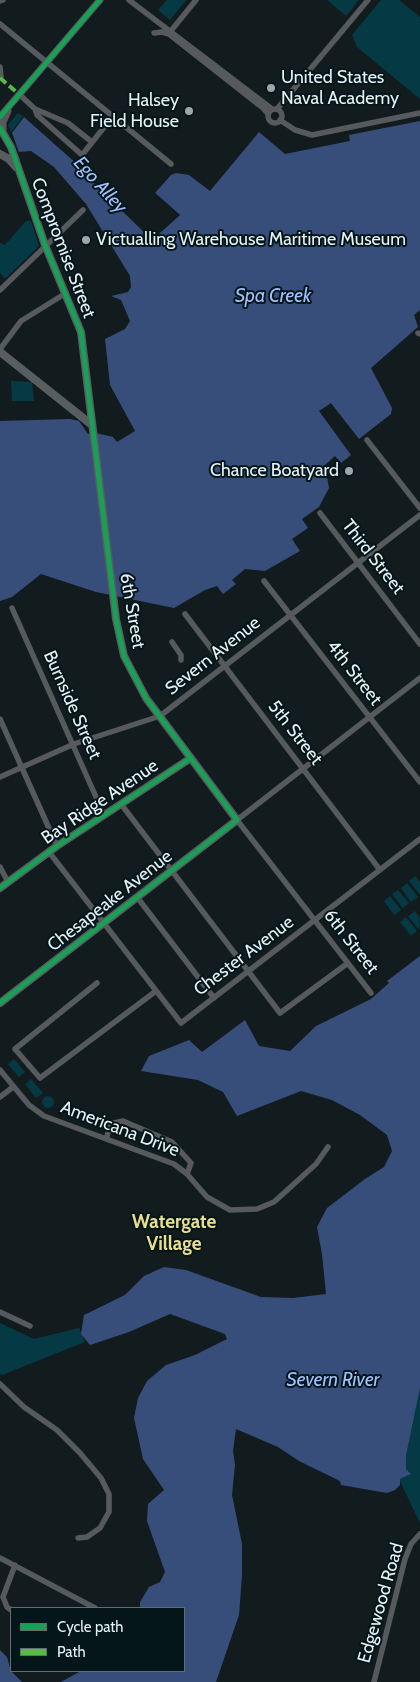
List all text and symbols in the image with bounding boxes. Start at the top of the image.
place label: United States Naval Academy [281,67,399,110]
marker: United States Naval Academy [265,82,277,94]
place label: Halsey Field House [90,90,179,132]
marker: Halsey Field House [183,105,195,117]
water label: Ego Alley [69,152,131,218]
street label: Compromise Street [26,175,100,321]
place label: Victualling Warehouse Maritime Museum [96,229,406,251]
marker: Victualling Warehouse Maritime Museum [80,234,92,246]
water label: Spa Creek [235,285,311,307]
place label: Chance Boatyard [210,460,339,482]
marker: Chance Boatyard [343,465,355,477]
street label: Third Street [337,515,409,599]
street label: 6th Street [115,572,149,650]
street label: Severn Avenue [161,612,265,700]
street label: 4th Street [322,636,386,710]
street label: Burnside Street [38,647,106,763]
street label: 5th Street [263,696,327,770]
street label: Bay Ridge Avenue [38,755,162,849]
street label: Chesapeake Avenue [43,846,177,956]
street label: 6th Street [319,905,383,979]
street label: Chester Avenue [190,911,298,1001]
street label: Americana Drive [58,1096,182,1162]
district label: Watergate Village [132,1211,216,1255]
water label: Severn River [287,1369,379,1391]
street label: Edgewood Road [354,1541,408,1665]
legend [10,1607,185,1672]
text: Cycle path [57,1618,123,1636]
text: Path [57,1643,86,1661]

